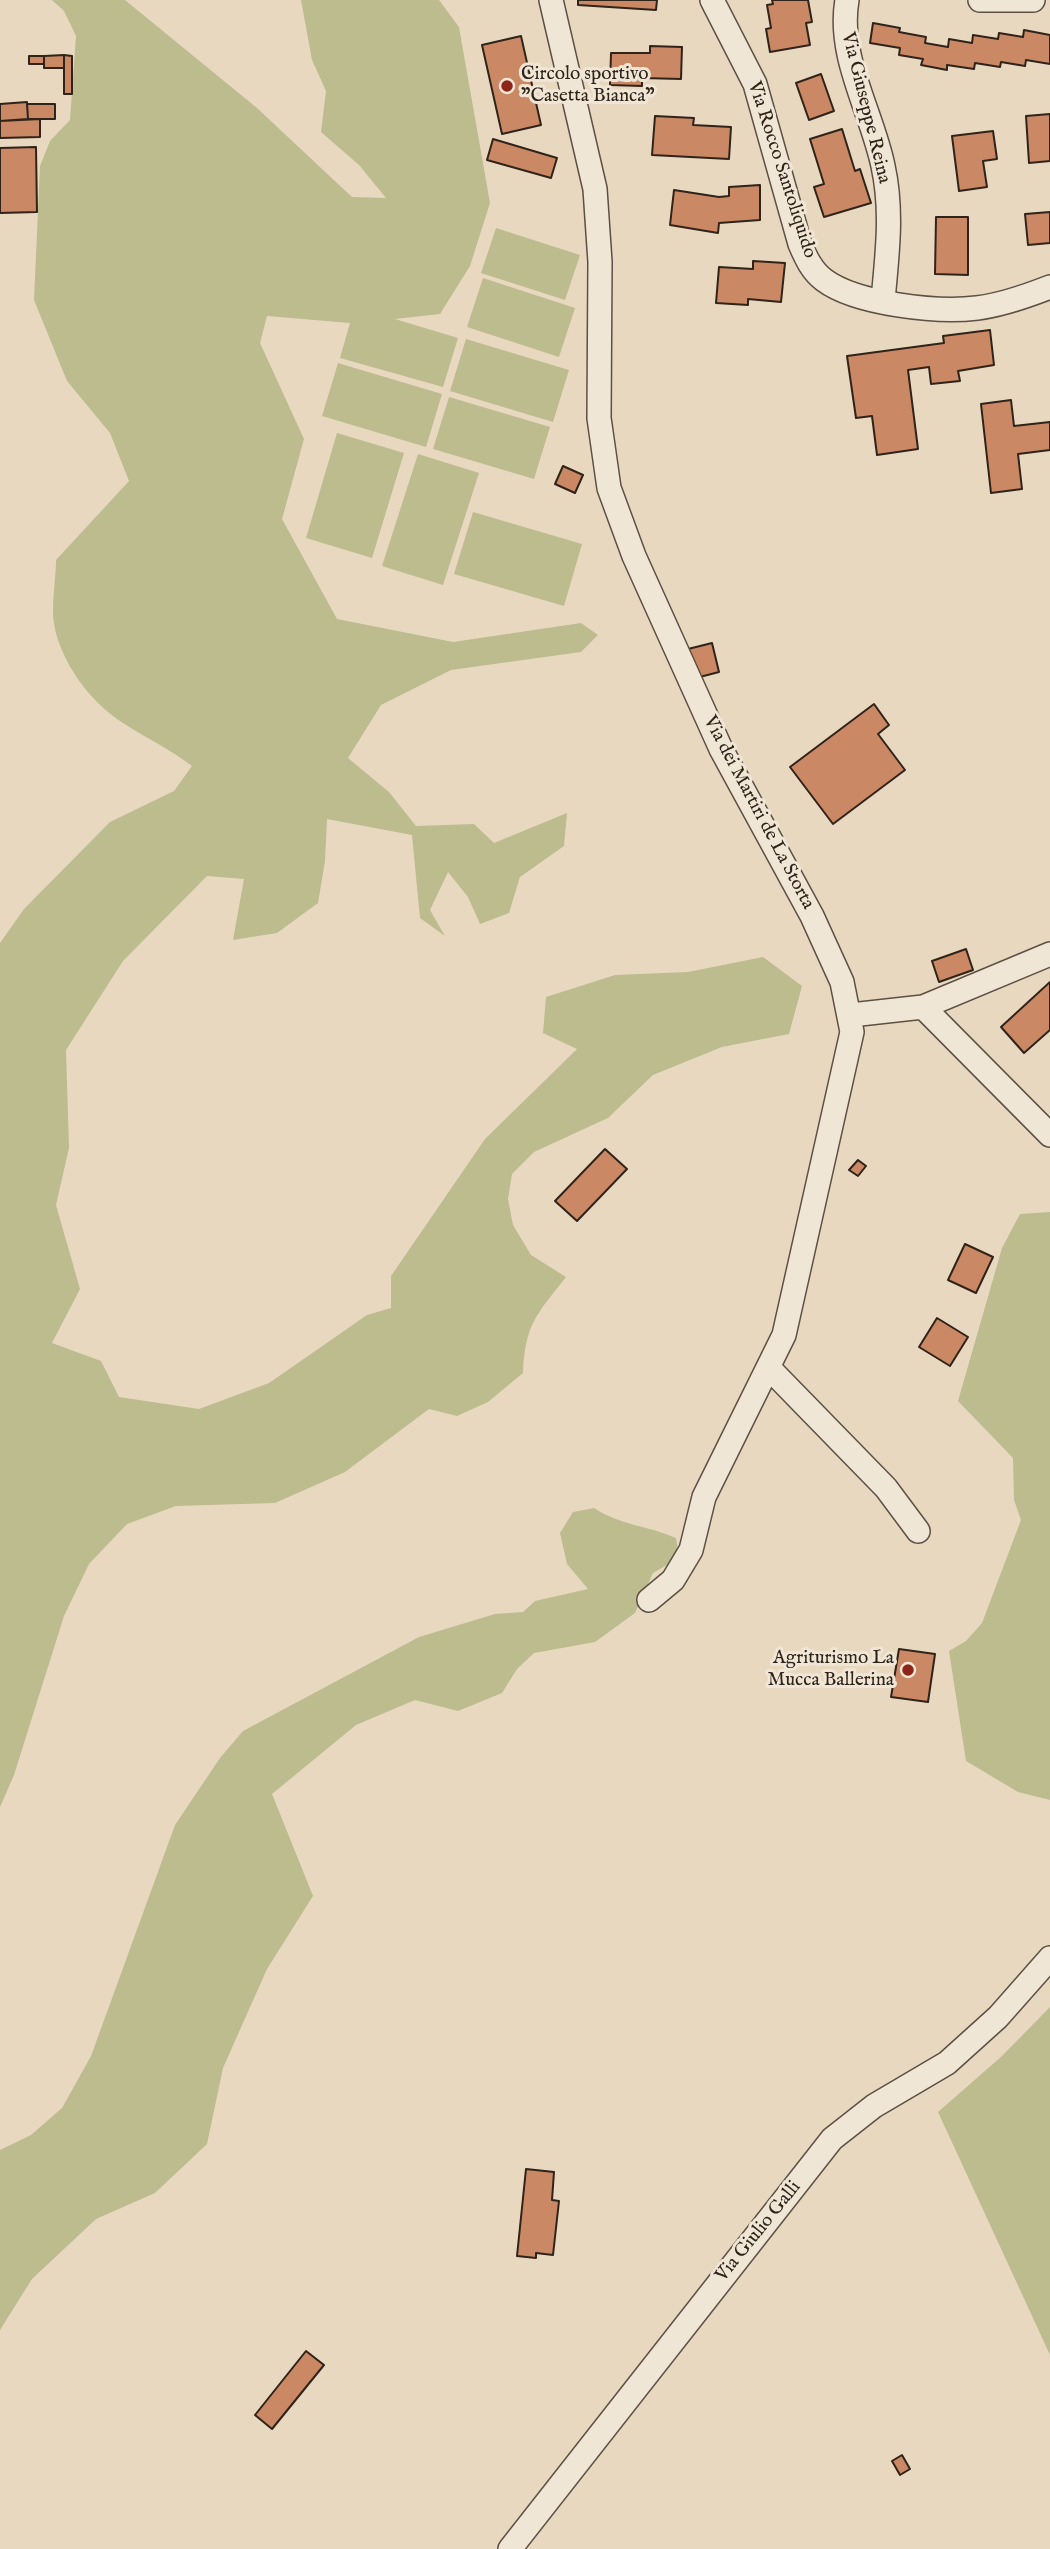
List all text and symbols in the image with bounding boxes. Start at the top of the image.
street label: Via Giuseppe Reina [835,30,895,186]
place label: Circolo sportivo "Casetta Bianca" [521,64,655,108]
marker: Circolo sportivo "Casetta Bianca" [499,78,515,94]
street label: Via Rocco Santoliquido [742,79,820,261]
street label: Via dei Martiri de La Storta [697,712,819,914]
place label: Agriturismo La Mucca Ballerina [768,1648,894,1692]
marker: Agriturismo La Mucca Ballerina [900,1662,916,1678]
street label: Via Giulio Galli [711,2177,807,2287]

